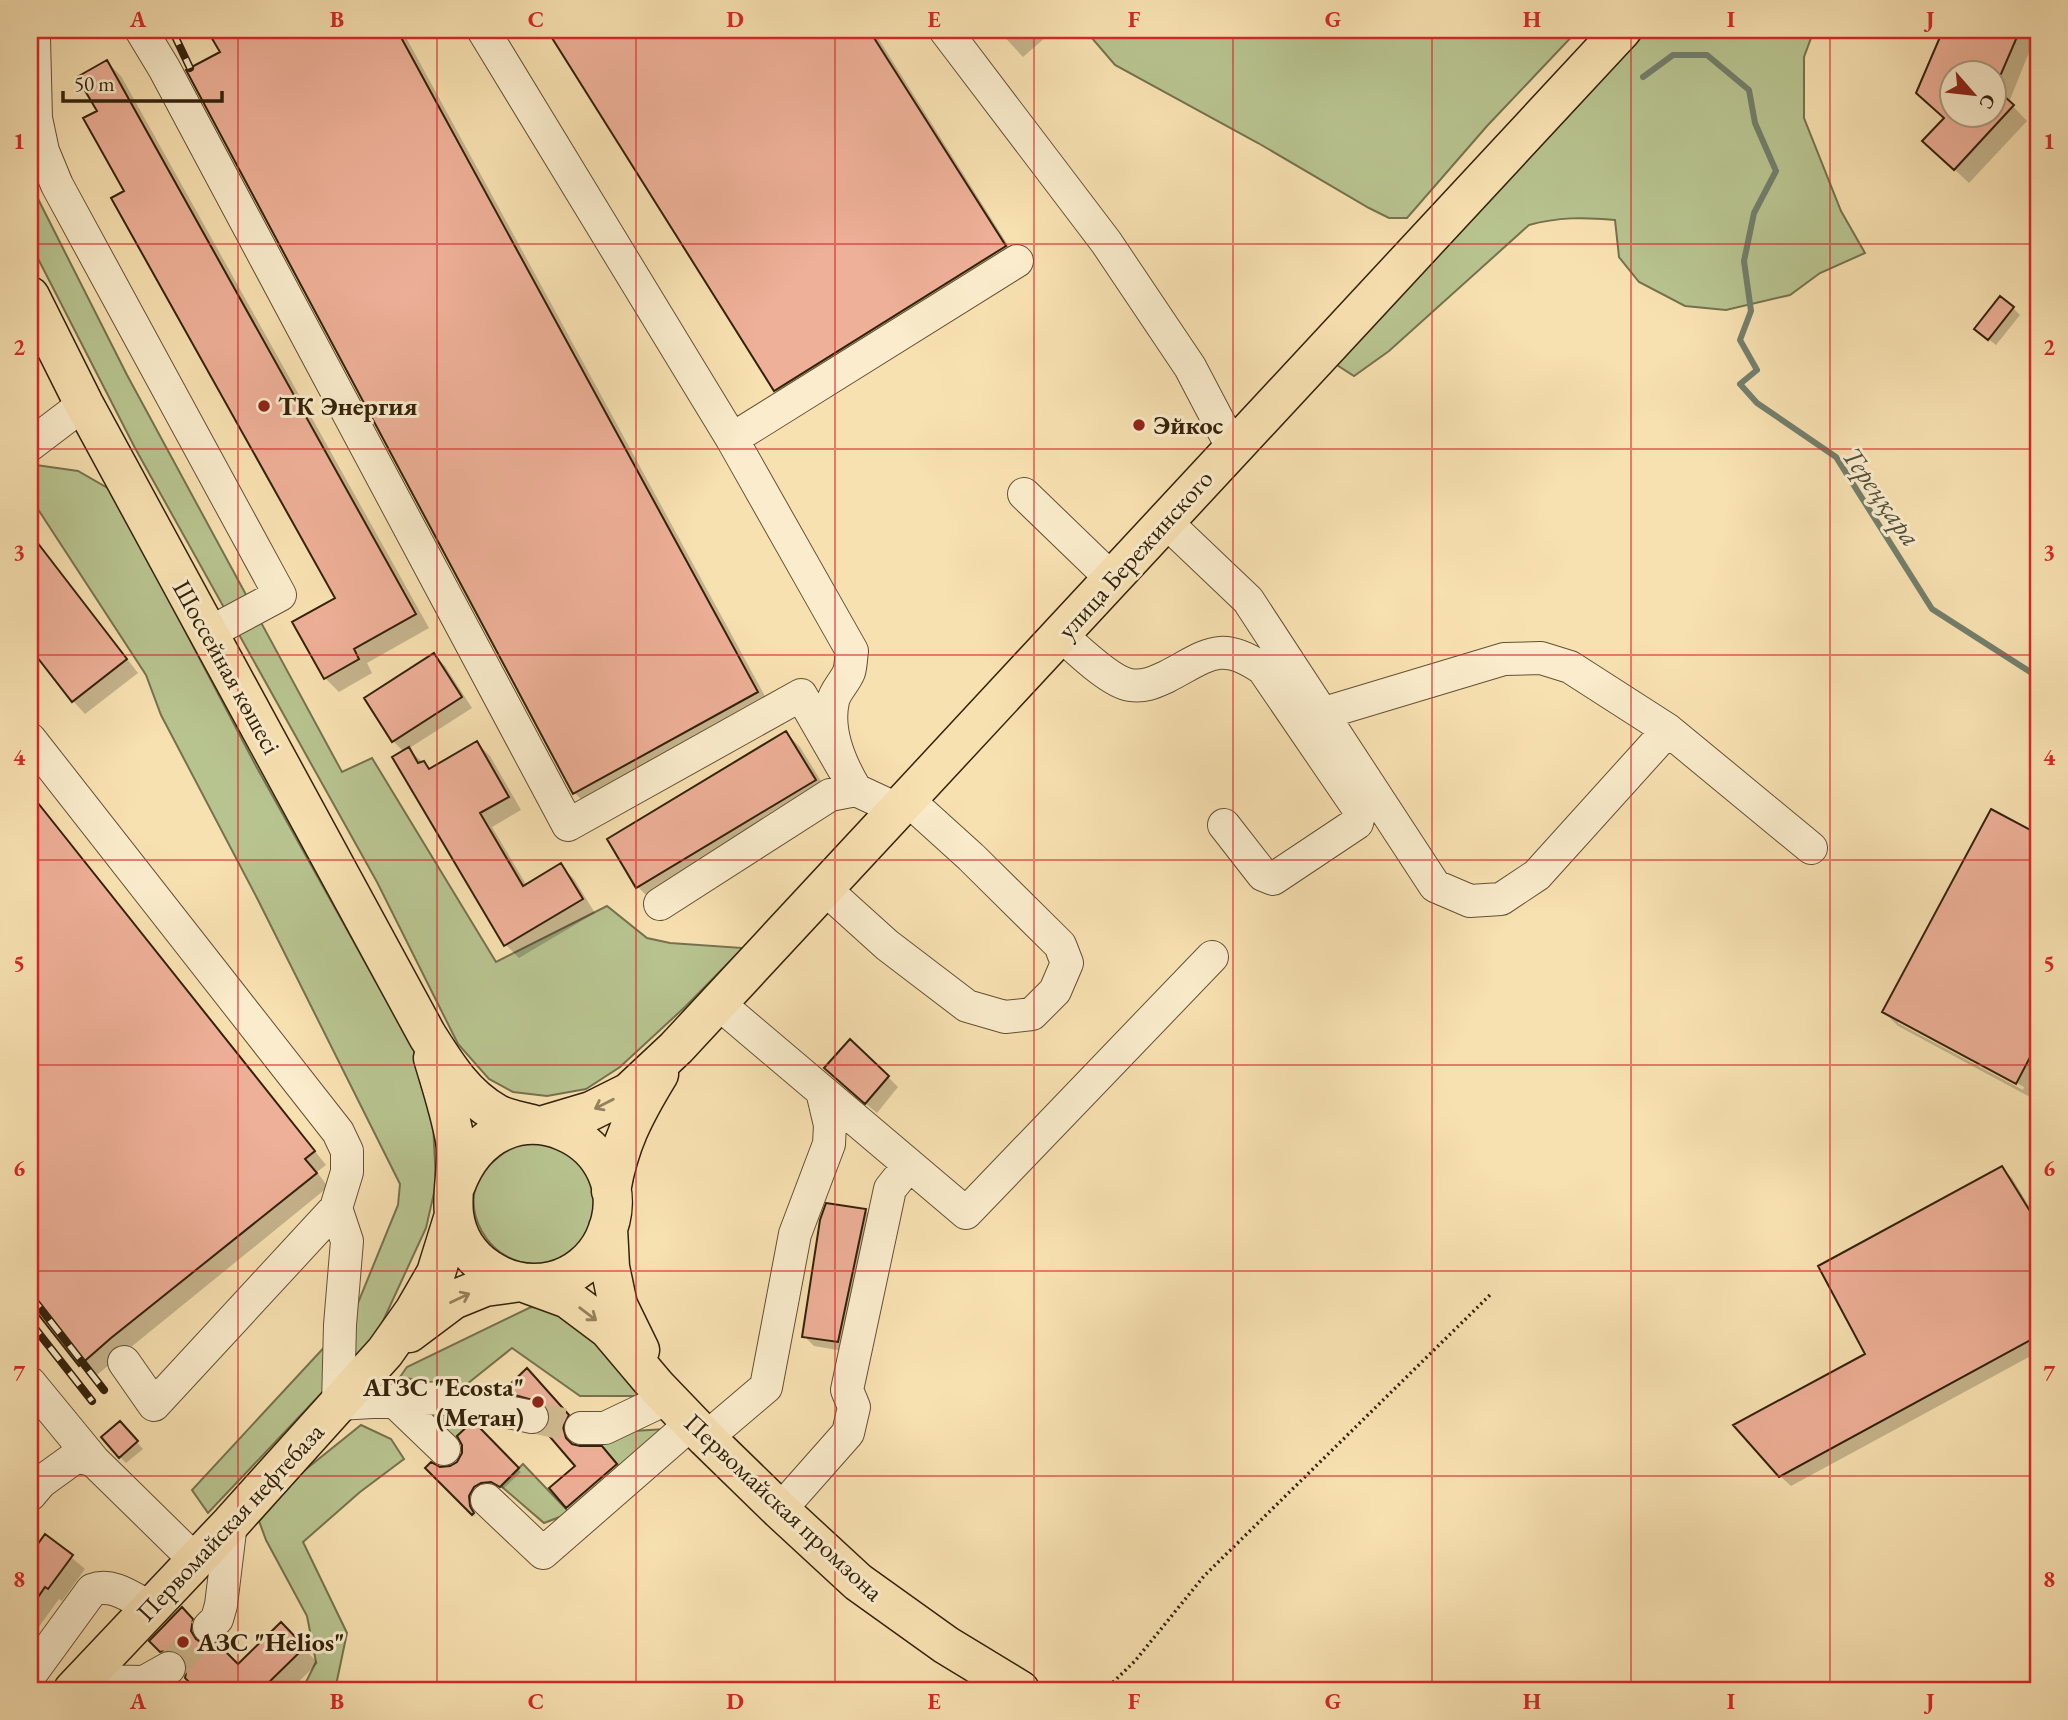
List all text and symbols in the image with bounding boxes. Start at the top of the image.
text: A [129,4,147,34]
text: B [330,4,344,34]
text: C [528,4,544,34]
text: D [726,4,744,34]
text: E [927,4,941,34]
text: F [1128,4,1141,34]
text: G [1325,4,1341,34]
text: H [1523,4,1541,34]
text: I [1727,4,1735,34]
text: J [1924,4,1935,34]
scale bar [63,60,222,104]
north arrow [1938,60,2008,130]
text: 50 m [74,70,115,97]
text: С [1973,90,2002,114]
text: 1 [13,126,25,156]
text: 1 [2043,126,2055,156]
text: 2 [13,332,25,362]
text: 2 [2043,332,2055,362]
place label: ТК Энергия [278,389,418,423]
marker: ТК Энергия [256,398,272,414]
place label: Эйкос [1153,408,1224,442]
marker: Эйкос [1131,417,1147,433]
water label: Тереңқара [1835,439,1929,553]
street label: улица Бережинского [1050,462,1220,646]
text: 3 [13,537,25,567]
text: 3 [2043,537,2055,567]
street label: Шоссейная көшесі [165,574,289,760]
text: 4 [13,742,26,772]
text: 4 [2043,742,2056,772]
text: 5 [13,948,25,978]
text: 5 [2043,948,2055,978]
one-way arrow [594,1098,615,1112]
text: 6 [13,1153,25,1183]
text: 6 [2043,1153,2055,1183]
one-way arrow [449,1291,470,1304]
one-way arrow [578,1306,596,1321]
text: 7 [13,1358,26,1388]
text: 7 [2043,1358,2056,1388]
place label: АГЗС "Ecosta" (Метан) [362,1370,524,1434]
marker: АГЗС "Ecosta" (Метан) [530,1394,546,1410]
street label: Первомайская промзона [677,1406,891,1609]
street label: Первомайская нефтебаза [129,1415,332,1629]
text: 8 [13,1564,25,1594]
text: 8 [2043,1564,2055,1594]
place label: АЗС "Helios" [196,1625,345,1659]
marker: АЗС "Helios" [175,1634,191,1650]
text: A [129,1686,147,1716]
text: B [330,1686,344,1716]
text: C [528,1686,544,1716]
text: D [726,1686,744,1716]
text: E [927,1686,941,1716]
text: F [1128,1686,1141,1716]
text: G [1325,1686,1341,1716]
text: H [1523,1686,1541,1716]
text: I [1727,1686,1735,1716]
text: J [1924,1686,1935,1716]

